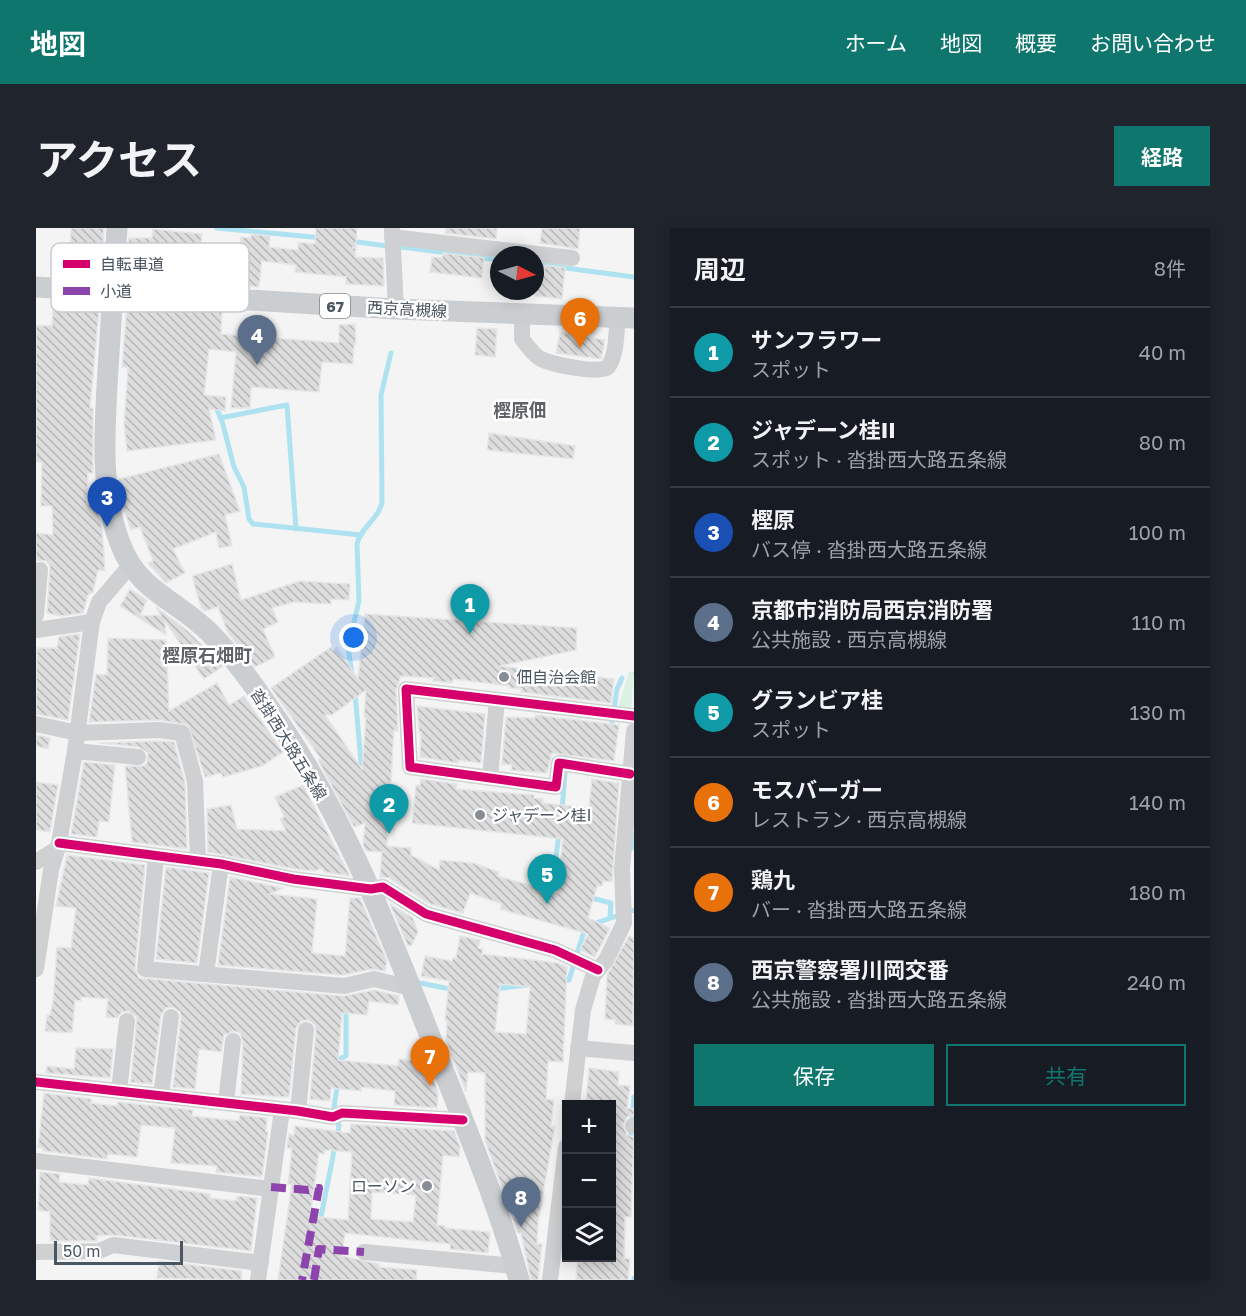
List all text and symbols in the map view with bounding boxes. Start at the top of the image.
text: 地図 [30,27,86,60]
text: ホーム [845,30,907,56]
text: 地図 [940,30,982,56]
text: 概要 [1015,30,1057,56]
text: お問い合わせ [1090,30,1216,56]
button: 経路 [1114,126,1210,186]
text: アクセス [36,134,202,184]
legend [51,243,249,312]
north arrow [490,246,544,300]
text: 自転車道 [100,254,164,274]
text: 周辺 [694,254,746,285]
text: 8件 [1154,256,1186,280]
text: 小道 [100,281,132,301]
road number: 67 [320,294,350,318]
street label: 西京高槻線 [367,297,447,321]
pin: 6 [560,298,600,348]
pin: 4 [238,316,276,365]
text: サンフラワー [751,326,882,353]
text: 1 [708,340,719,364]
text: 40 m [1139,340,1186,364]
text: スポット [751,357,831,381]
district label: 樫原佃 [493,399,547,421]
text: ジャデーン桂II [751,416,896,443]
text: 2 [707,430,720,454]
text: 80 m [1139,430,1186,454]
text: スポット · 沓掛西大路五条線 [751,447,1007,471]
pin: 3 [88,478,126,527]
text: 樫原 [751,506,795,533]
text: 3 [707,520,720,544]
text: 100 m [1129,520,1186,544]
text: バス停 · 沓掛西大路五条線 [751,537,987,561]
pin: 1 [450,584,490,634]
text: 京都市消防局西京消防署 [751,596,993,623]
text: 4 [707,610,720,634]
text: 110 m [1132,610,1186,634]
your location [339,623,368,652]
text: 公共施設 · 西京高槻線 [751,627,947,651]
district label: 樫原石畑町 [162,644,252,666]
place label: 佃自治会館 [516,667,596,687]
marker: 佃自治会館 [497,670,511,684]
street label: 沓掛西大路五条線 [247,684,331,804]
text: グランビア桂 [751,686,883,713]
text: 5 [707,700,720,724]
text: 130 m [1130,700,1186,724]
text: スポット [751,717,831,741]
text: モスバーガー [751,776,883,803]
pin: 2 [370,784,408,834]
text: 6 [707,790,720,814]
text: 140 m [1129,790,1186,814]
place label: ジャデーン桂I [492,805,591,825]
text: レストラン · 西京高槻線 [751,807,967,831]
marker: ジャデーン桂I [473,808,487,822]
pin: 5 [528,854,566,904]
text: 鶏九 [751,866,795,893]
text: 7 [708,880,719,904]
text: 180 m [1129,880,1186,904]
text: バー · 沓掛西大路五条線 [751,897,967,921]
text: 西京警察署川岡交番 [751,956,949,983]
text: 8 [707,970,720,994]
text: 240 m [1127,970,1186,994]
text: 公共施設 · 沓掛西大路五条線 [751,987,1007,1011]
pin: 7 [410,1036,450,1086]
button: 保存 [694,1044,934,1106]
button: 共有 [946,1044,1186,1106]
map controls [562,1100,616,1262]
button: + [562,1100,616,1154]
button: − [562,1154,616,1208]
place label: ローソン [351,1176,415,1196]
pin: 8 [502,1178,540,1227]
marker: ローソン [420,1179,434,1193]
button: layers [562,1208,616,1262]
scale bar [54,1238,183,1266]
text: 50 m [63,1241,100,1261]

